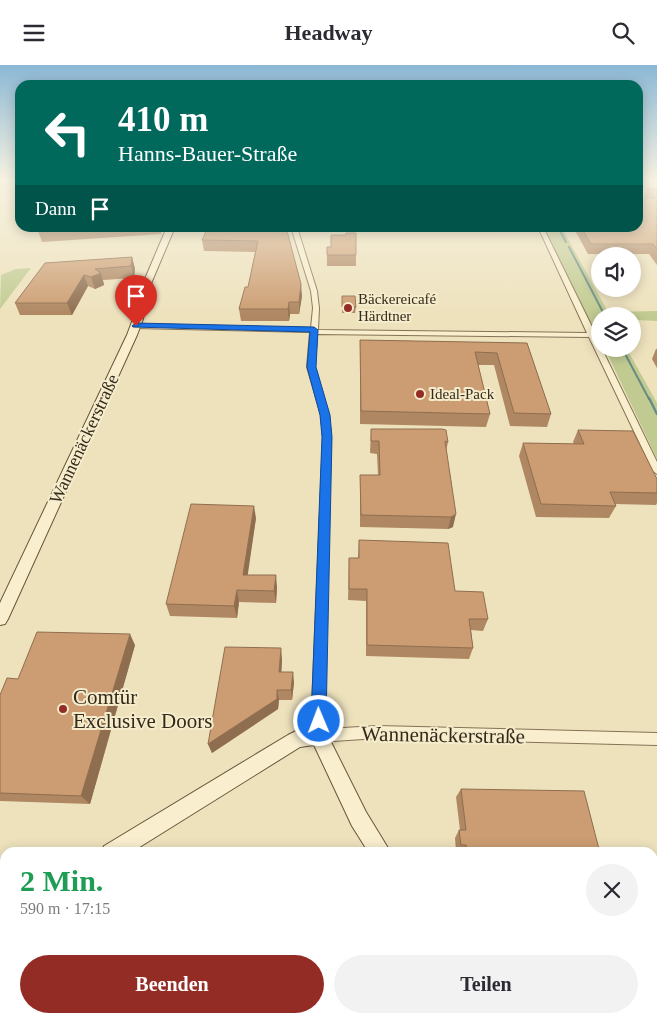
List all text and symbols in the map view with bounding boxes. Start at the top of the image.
icon: menu [20,19,48,47]
icon: search [609,19,637,47]
text: Headway [285,20,373,45]
icon: left [35,100,100,165]
text: 410 m [118,100,208,139]
text: Hanns-Bauer-Straße [118,141,297,166]
icon: arrive [86,195,114,223]
text: Dann [35,198,76,219]
map controls [591,247,641,357]
button: sound [591,247,641,297]
pin [115,275,157,326]
icon: arrive [122,282,150,310]
place label: Bäckereicafé Härdtner [358,291,437,324]
marker: Bäckereicafé Härdtner [342,302,354,314]
button: layers [591,307,641,357]
street label: Wannenäckerstraße [45,371,123,507]
place label: Ideal-Pack [430,386,495,402]
marker: Ideal-Pack [414,388,426,400]
place label: Comtür Exclusive Doors [73,685,212,733]
position arrow [292,694,344,746]
marker: Comtür Exclusive Doors [57,703,69,715]
street label: Wannenäckerstraße [361,722,525,748]
text: 2 Min. [20,864,103,897]
button: close [586,864,638,916]
text: 590 m · 17:15 [20,900,110,917]
button: Beenden [20,955,324,1013]
button: Teilen [334,955,638,1013]

